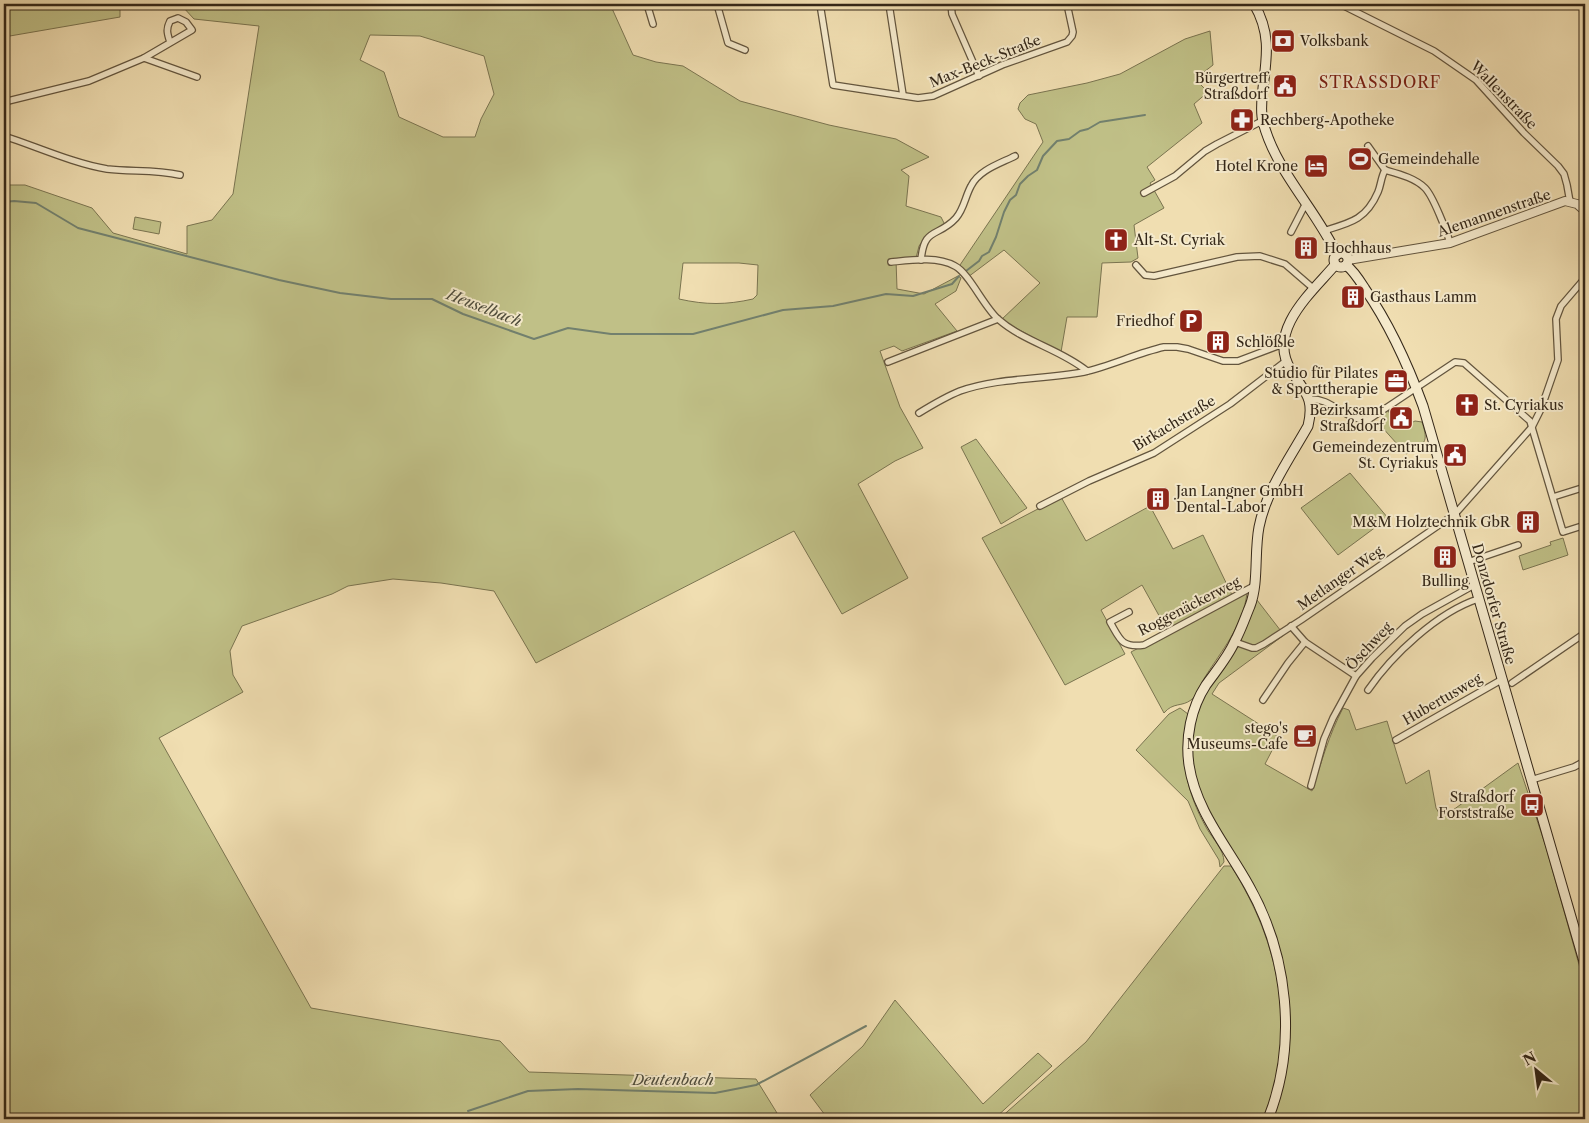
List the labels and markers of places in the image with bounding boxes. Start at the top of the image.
bank icon: Volksbank [1270,28,1296,54]
place label: Volksbank [1299,32,1369,50]
place label: Bürgertreff Straßdorf [1195,69,1270,103]
public building icon: Bürgertreff Straßdorf [1272,73,1298,99]
pharmacy icon: Rechberg-Apotheke [1229,107,1255,133]
place label: Rechberg-Apotheke [1260,111,1394,129]
sports icon: Gemeindehalle [1347,146,1373,172]
place label: Gemeindehalle [1378,150,1480,168]
hotel icon: Hotel Krone [1303,153,1329,179]
place label: Hotel Krone [1215,157,1298,175]
church icon: Alt-St. Cyriak [1103,227,1129,253]
place label: Alt-St. Cyriak [1133,231,1226,249]
building icon: Hochhaus [1293,235,1319,261]
place label: Hochhaus [1324,239,1391,257]
building icon: Gasthaus Lamm [1340,284,1366,310]
place label: Gasthaus Lamm [1370,288,1477,306]
parking icon: Friedhof [1178,308,1204,334]
place label: Friedhof [1116,312,1176,330]
building icon: Schlößle [1205,329,1231,355]
place label: Schlößle [1236,333,1295,351]
place label: Studio für Pilates & Sporttherapie [1264,364,1378,398]
office icon: Studio für Pilates & Sporttherapie [1383,368,1409,394]
church icon: St. Cyriakus [1454,392,1480,418]
place label: St. Cyriakus [1484,396,1564,414]
place label: Bezirksamt Straßdorf [1309,401,1386,435]
public building icon: Bezirksamt Straßdorf [1388,405,1414,431]
place label: Gemeindezentrum St. Cyriakus [1312,438,1438,472]
public building icon: Gemeindezentrum St. Cyriakus [1442,442,1468,468]
place label: Jan Langner GmbH Dental-Labor [1174,482,1304,516]
building icon: Jan Langner GmbH Dental-Labor [1145,486,1171,512]
building icon: M&M Holztechnik GbR [1515,509,1541,535]
place label: M&M Holztechnik GbR [1352,513,1511,531]
building icon: Bulling [1432,544,1458,570]
place label: Bulling [1421,572,1469,590]
place label: stego's Museums-Cafe [1187,719,1288,753]
cafe icon: stego's Museums-Cafe [1292,723,1318,749]
place label: Straßdorf Forststraße [1438,788,1516,822]
bus stop icon: Straßdorf Forststraße [1519,792,1545,818]

